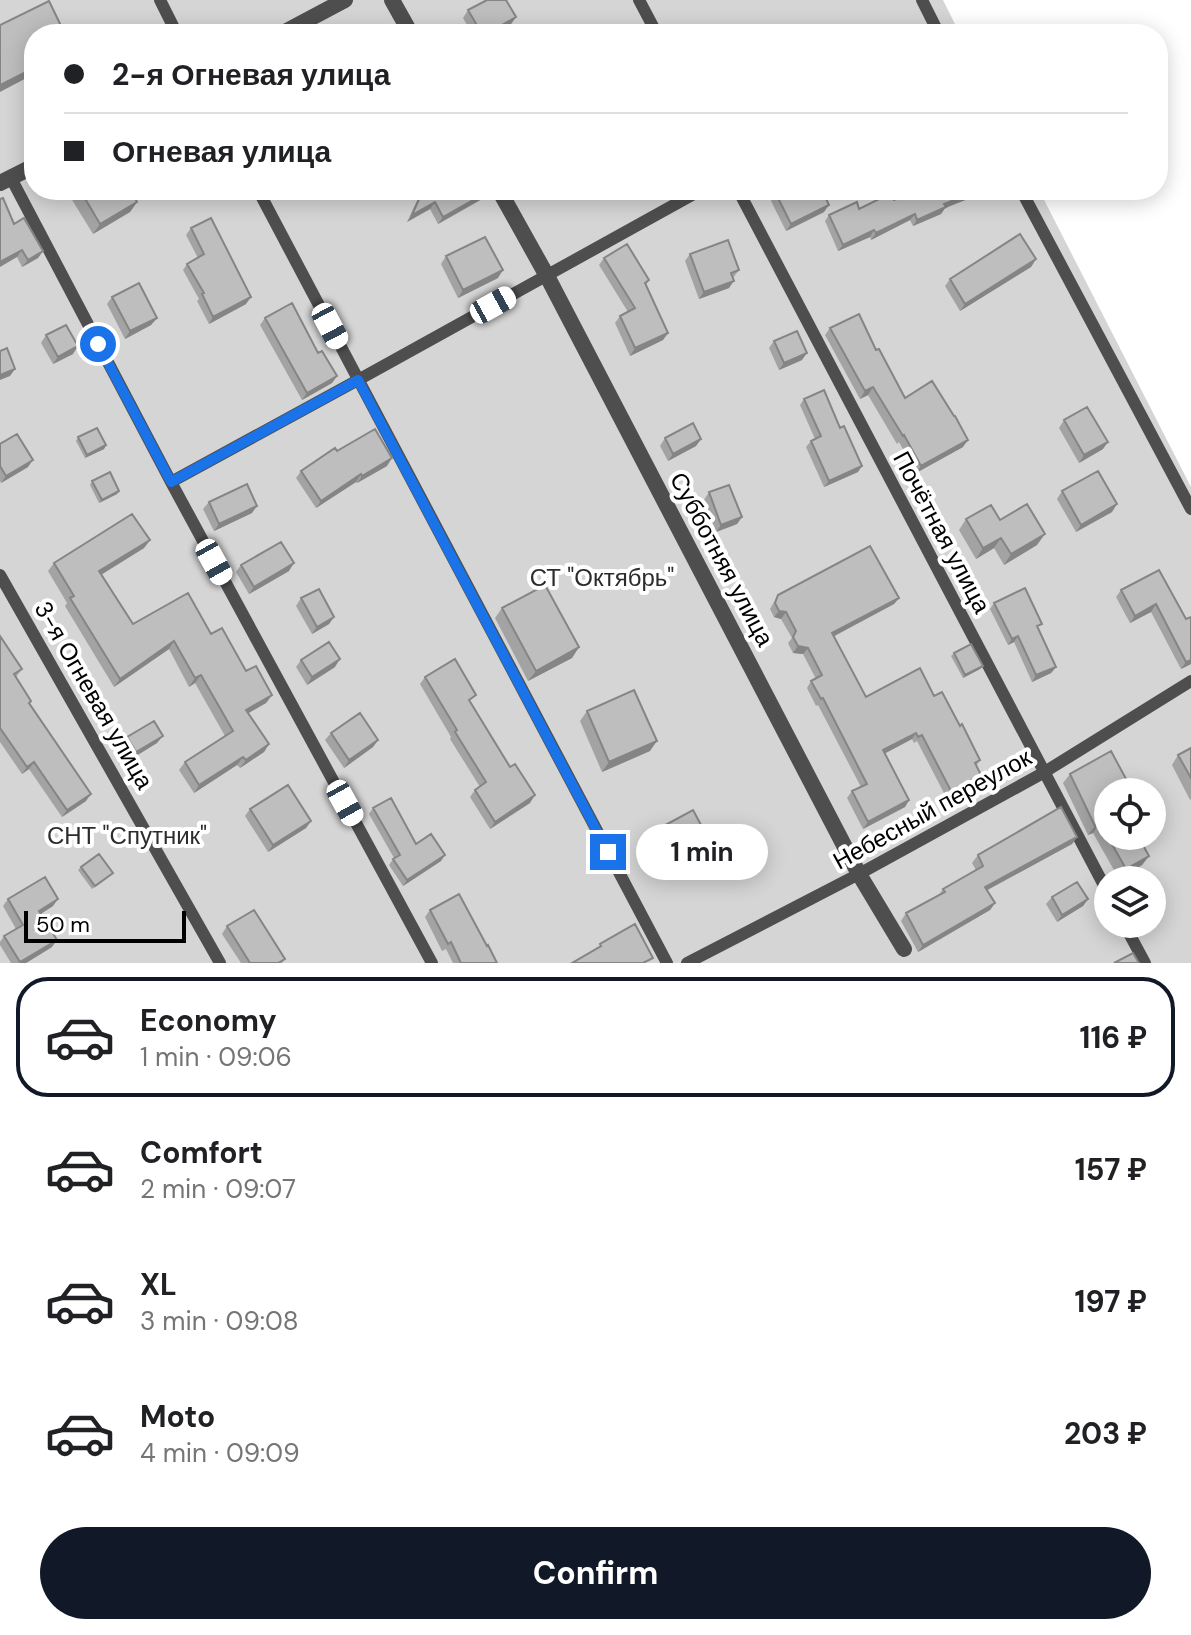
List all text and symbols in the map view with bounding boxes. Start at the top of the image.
text: 2-я Огневая улица [112,55,390,94]
text: Огневая улица [112,132,331,171]
car [466,283,520,327]
car [308,299,352,353]
route start [80,326,116,362]
street label: Почётная улица [886,446,998,619]
street label: Субботняя улица [663,467,781,652]
car [192,535,236,589]
park label: СТ "Октябрь" [530,562,674,593]
street label: 3-я Огневая улица [28,596,161,795]
street label: Небесный переулок [827,741,1037,876]
car [323,776,367,830]
map controls [1094,778,1166,938]
button: locate [1094,778,1166,850]
park label: СНТ "Спутник" [47,820,207,851]
callout: 1 min [636,824,768,880]
route end [590,834,626,870]
text: 1 min [670,835,734,869]
button: layers [1094,866,1166,938]
scale bar [24,907,186,943]
text: 50 m [36,910,90,939]
icon: car [44,1001,116,1073]
text: Economy [140,1001,277,1040]
text: 116 ₽ [1079,1018,1147,1057]
text: 1 min · 09:06 [140,1040,292,1074]
icon: car [44,1133,116,1205]
text: Comfort [140,1133,263,1172]
text: 157 ₽ [1075,1150,1147,1189]
text: 2 min · 09:07 [140,1172,296,1206]
icon: car [44,1265,116,1337]
text: XL [140,1265,177,1304]
text: 197 ₽ [1075,1282,1147,1321]
text: 3 min · 09:08 [140,1304,299,1338]
icon: car [44,1397,116,1469]
text: Moto [140,1397,215,1436]
text: 203 ₽ [1064,1414,1147,1453]
text: 4 min · 09:09 [140,1436,299,1470]
button: Confirm [40,1527,1151,1619]

